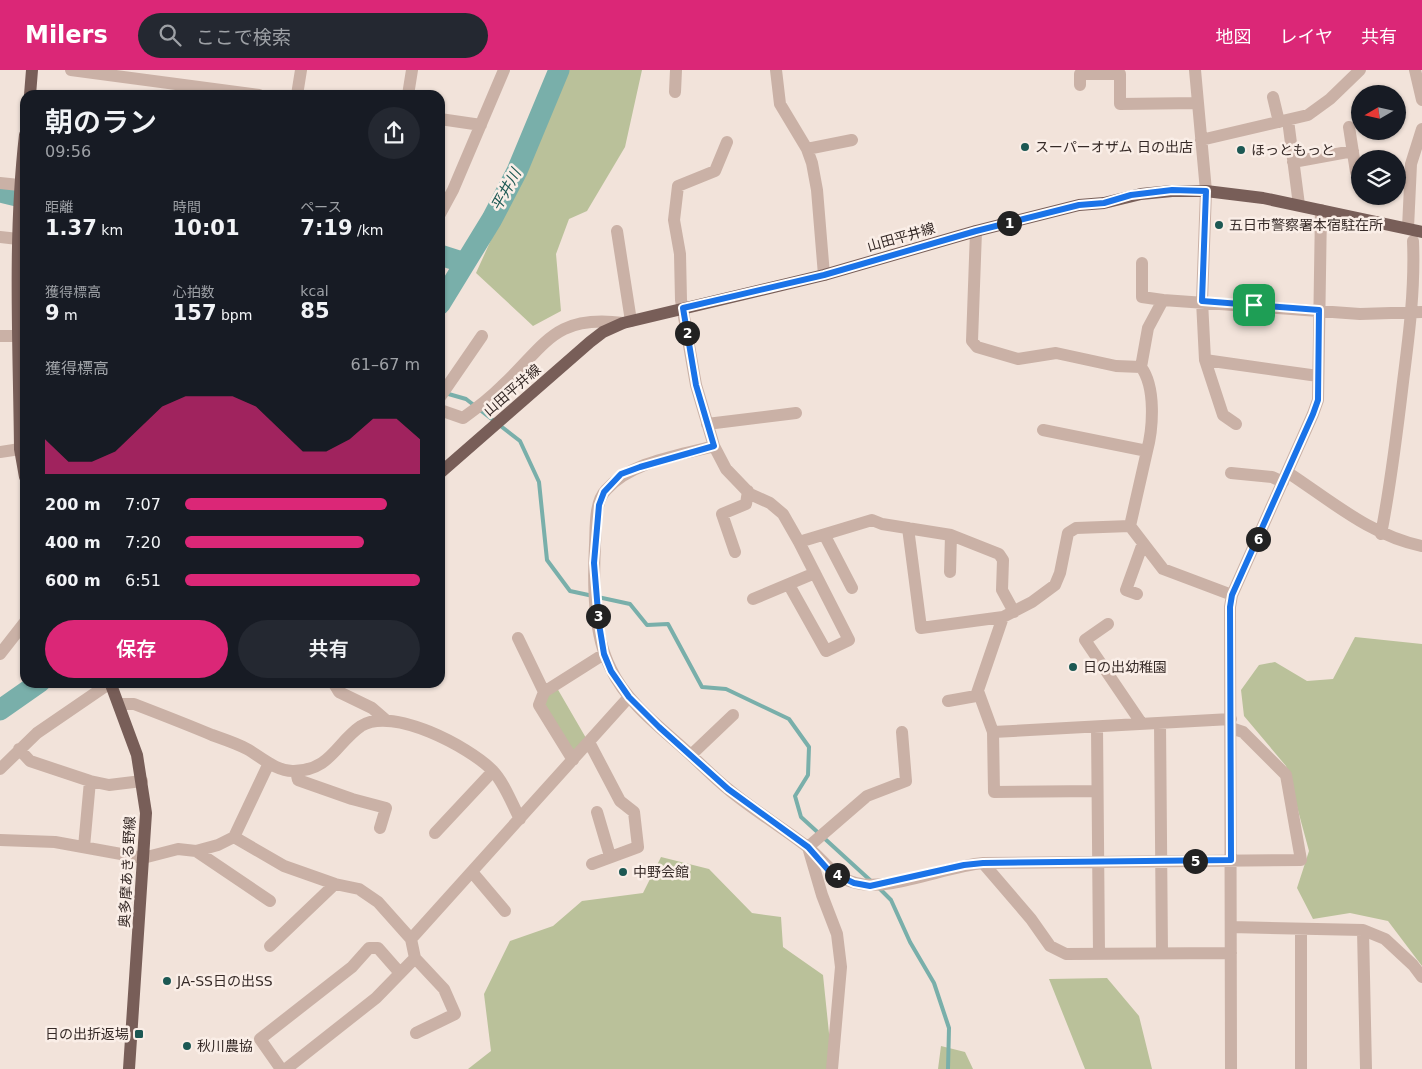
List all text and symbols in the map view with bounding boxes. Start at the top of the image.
search box [138,13,488,58]
text: Milers [25,21,108,49]
icon: search [156,21,184,49]
text: ここで検索 [196,26,291,48]
text: 地図 [1216,26,1252,47]
text: レイヤ [1280,26,1333,47]
text: 共有 [1361,26,1397,47]
north arrow [1351,85,1406,140]
map controls [1351,85,1406,205]
text: 朝のラン [45,106,157,139]
button: share [368,107,420,159]
place label: スーパーオザム 日の出店 [1035,139,1193,155]
marker: スーパーオザム 日の出店 [1019,141,1031,153]
text: 09:56 [45,142,91,161]
place label: ほっともっと [1251,142,1335,158]
marker: ほっともっと [1235,144,1247,156]
button: layers [1351,150,1406,205]
water label: 平井川 [487,164,526,214]
text: 距離 [45,199,73,215]
text: 時間 [173,199,201,215]
text: ペース [300,199,342,215]
pin: 1 [996,210,1022,236]
text: 1 [1005,215,1014,231]
text: 1.37 [45,216,97,240]
text: 10:01 [173,216,240,240]
text: 7:19 [300,216,353,240]
place label: 五日市警察署本宿駐在所 [1229,217,1383,233]
marker: 五日市警察署本宿駐在所 [1213,219,1225,231]
street label: 山田平井線 [865,220,937,254]
text: km [97,222,123,238]
text: /km [353,222,383,238]
text: kcal [300,283,329,299]
text: 獲得標高 [45,284,101,300]
text: 心拍数 [173,284,215,300]
pin [1233,284,1275,326]
icon: arrive [1240,291,1268,319]
text: 85 [300,299,330,323]
text: 9 [45,301,60,325]
text: 157 [173,301,217,325]
text: m [60,307,78,323]
text: bpm [217,307,252,323]
pin: 2 [674,320,700,346]
text: 2 [683,325,692,341]
text: 61–67 m [351,355,420,374]
text: 獲得標高 [45,359,109,378]
street label: 山田平井線 [480,361,544,419]
text: 200 m [45,495,101,514]
text: 7:07 [125,495,161,514]
pin: 6 [1246,526,1270,552]
text: 6 [1254,531,1263,547]
text: 400 m [45,533,101,552]
text: 7:20 [125,533,161,552]
text: 600 m [45,571,101,590]
text: 6:51 [125,571,161,590]
pin: 3 [586,604,610,628]
text: 3 [594,608,603,624]
button: 保存 [45,620,228,678]
button: 共有 [238,620,420,678]
place label: 日の出幼稚園 [1083,659,1167,675]
marker: 日の出幼稚園 [1067,661,1079,673]
street label: 奥多摩あきる野線 [116,816,138,928]
pin: 5 [1182,848,1208,874]
text: 5 [1191,853,1200,869]
pin: 4 [824,862,850,888]
place label: 中野会館 [633,864,689,880]
marker: 中野会館 [617,866,629,878]
text: 4 [833,867,842,883]
place label: JA-SS日の出SS [176,973,273,989]
marker: JA-SS日の出SS [161,975,173,987]
place label: 日の出折返場 [45,1026,129,1042]
marker: 日の出折返場 [133,1028,145,1040]
place label: 秋川農協 [197,1038,253,1054]
marker: 秋川農協 [181,1040,193,1052]

